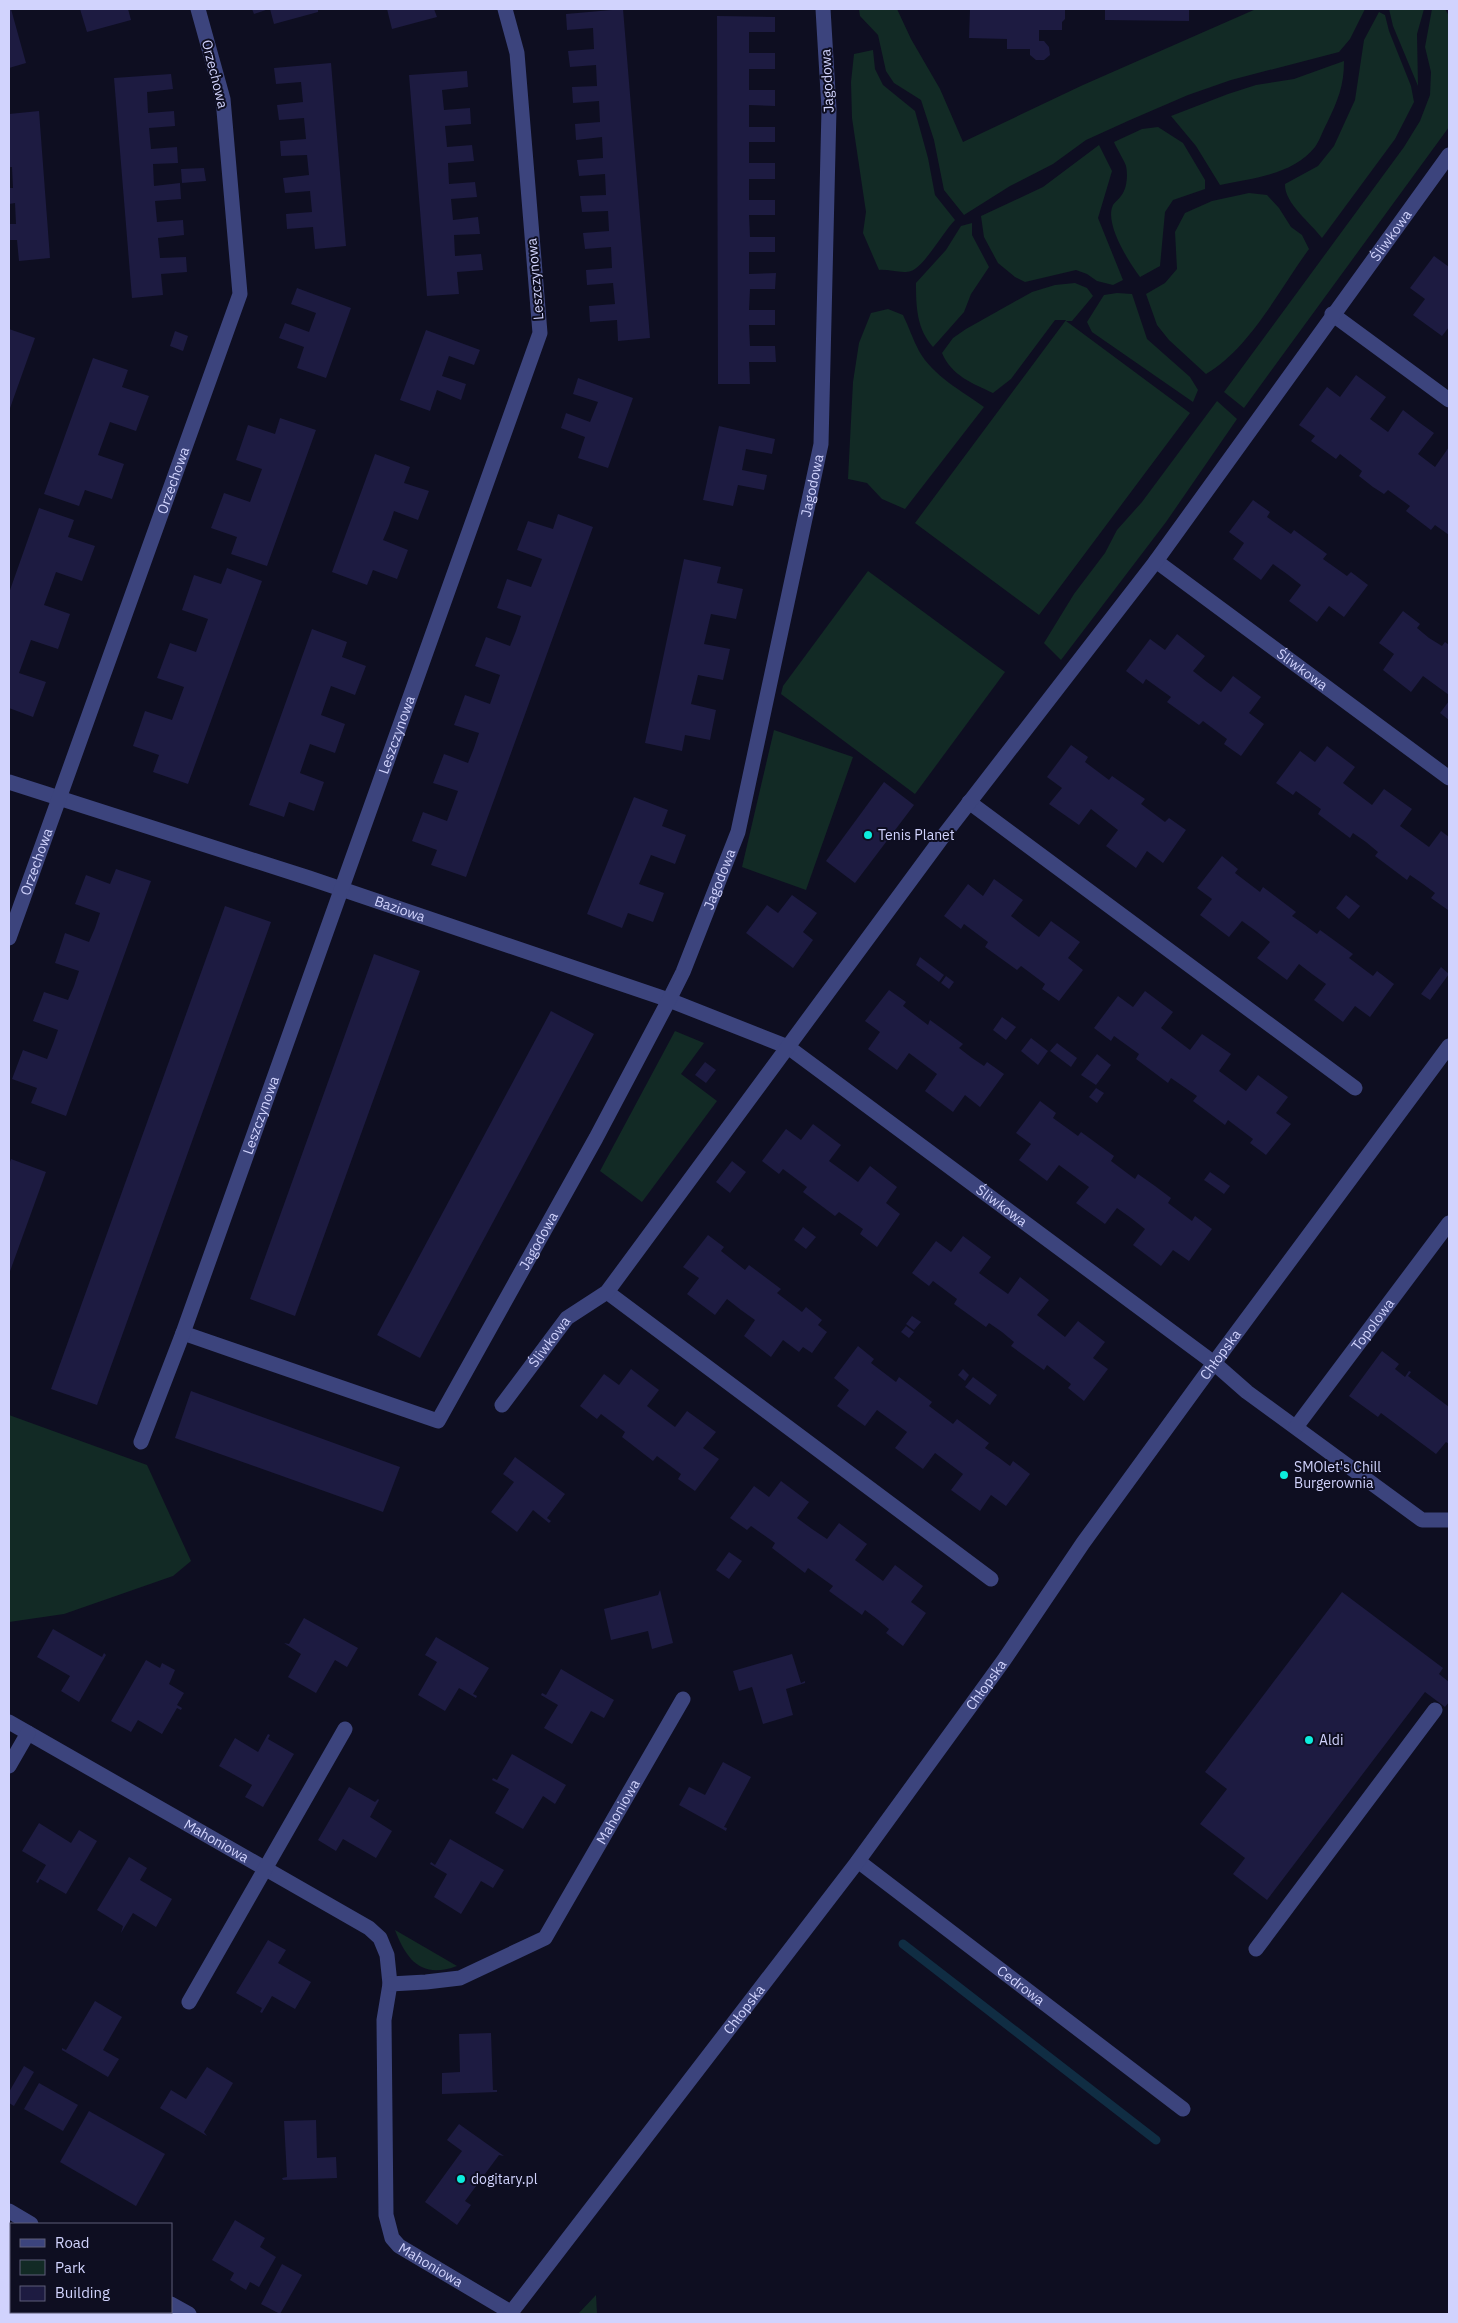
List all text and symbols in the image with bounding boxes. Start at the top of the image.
street label: Orzechowa [198,38,232,111]
street label: Jagodowa [816,48,838,113]
street label: Śliwkowa [1365,206,1416,265]
street label: Leszczynowa [522,237,548,321]
street label: Orzechowa [153,444,194,517]
street label: Jagodowa [797,452,828,519]
street label: Śliwkowa [1273,644,1332,694]
street label: Leszczynowa [374,693,419,776]
street label: Orzechowa [16,825,57,898]
place label: Tenis Planet [878,826,955,844]
marker: Tenis Planet [862,829,874,841]
street label: Jagodowa [699,846,740,912]
street label: Baziowa [372,892,428,926]
street label: Leszczynowa [238,1073,283,1157]
street label: Śliwkowa [972,1180,1031,1231]
street label: Jagodowa [515,1208,562,1273]
street label: Topolowa [1347,1295,1399,1354]
street label: Śliwkowa [524,1312,575,1371]
street label: Chłopska [1196,1325,1245,1383]
place label: SMOlet's Chill Burgerownia [1294,1458,1381,1492]
marker: SMOlet's Chill Burgerownia [1278,1469,1290,1481]
street label: Chłopska [962,1656,1011,1714]
place label: Aldi [1319,1731,1343,1749]
marker: Aldi [1303,1734,1315,1746]
street label: Mahoniowa [592,1776,644,1847]
street label: Mahoniowa [181,1815,253,1867]
street label: Cedrowa [993,1961,1049,2010]
street label: Chłopska [719,1981,769,2038]
place label: dogitary.pl [471,2170,538,2188]
marker: dogitary.pl [455,2173,467,2185]
legend [10,2223,172,2313]
text: Road [55,2233,90,2252]
street label: Mahoniowa [395,2239,467,2291]
text: Park [55,2258,85,2277]
text: Building [55,2283,110,2302]

